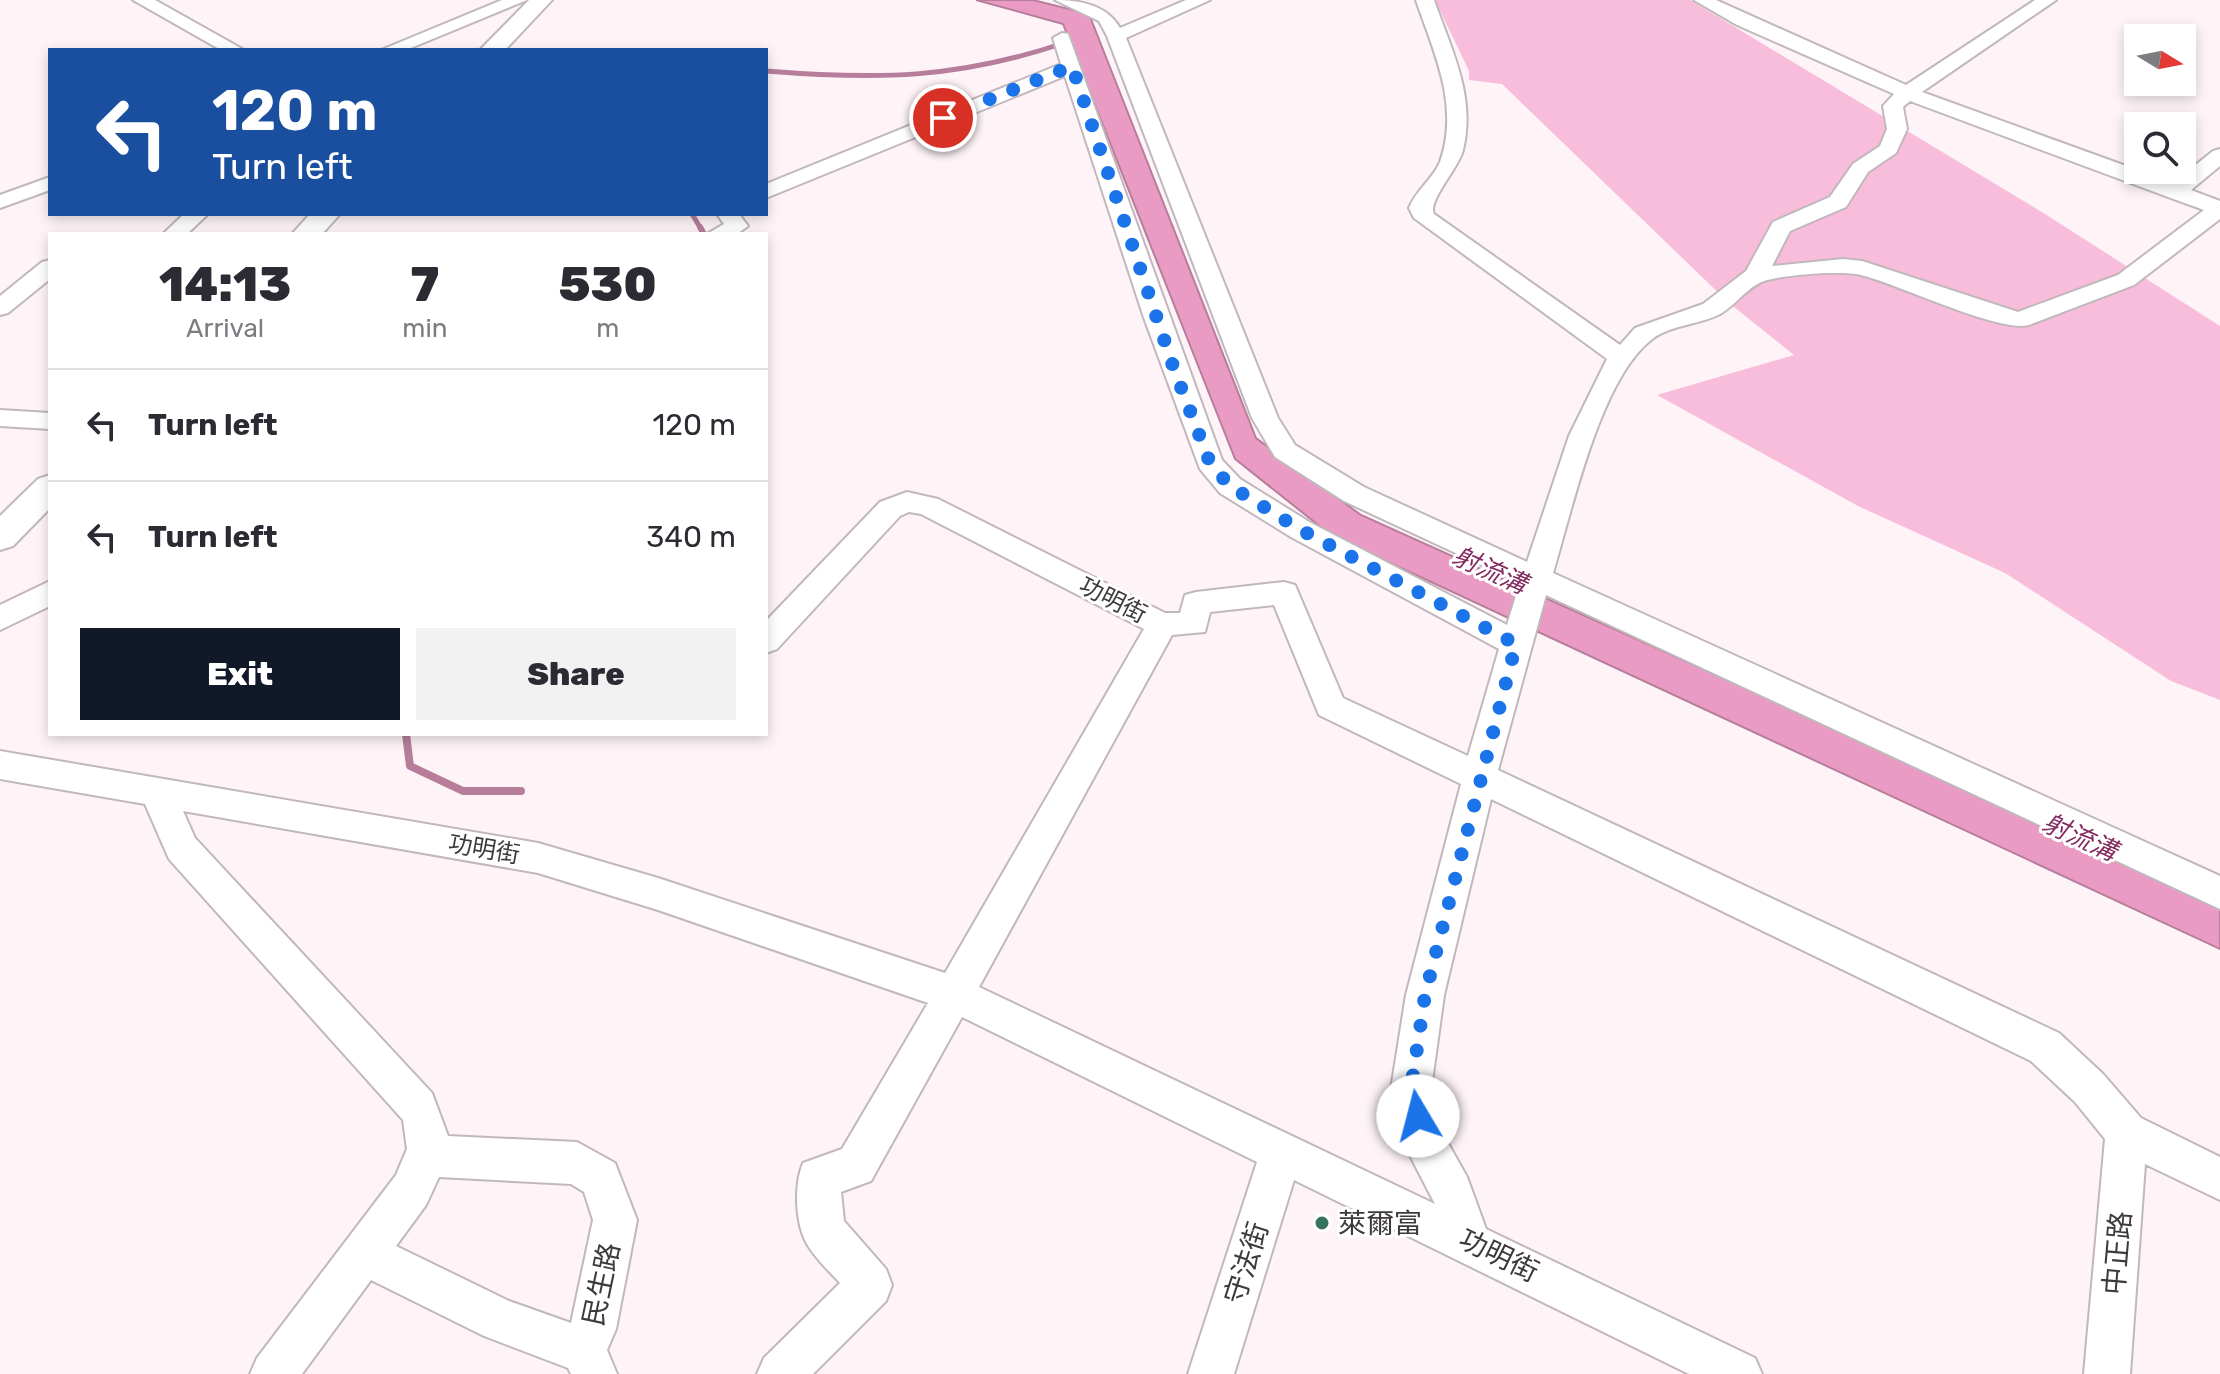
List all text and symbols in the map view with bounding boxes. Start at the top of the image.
north arrow [2124,24,2196,96]
map controls [2124,24,2196,184]
text: 120 m [212,78,378,144]
icon: left [80,80,184,184]
pin [909,84,977,152]
icon: arrive [921,96,965,140]
button: search [2124,112,2196,184]
text: Turn left [212,145,353,188]
text: 14:13 [159,256,291,313]
text: 7 [410,256,439,313]
text: 530 [558,256,657,313]
text: Arrival [186,313,264,344]
text: min [402,313,447,344]
text: m [596,313,619,344]
icon: left [80,403,124,447]
text: Turn left [148,407,278,443]
text: 120 m [652,407,736,443]
icon: left [80,515,124,559]
text: Turn left [148,519,278,555]
text: 340 m [646,519,736,555]
water label: 射流溝 [1448,540,1535,602]
street label: 功明街 [1075,571,1151,629]
button: Exit [80,628,400,720]
button: Share [416,628,736,720]
water label: 射流溝 [2038,807,2125,869]
street label: 功明街 [446,829,522,869]
position arrow [1376,1074,1460,1158]
place label: 萊爾富 [1338,1207,1422,1240]
street label: 中正路 [2097,1210,2138,1296]
marker: 萊爾富 [1313,1214,1331,1232]
street label: 守法街 [1218,1218,1275,1308]
street label: 功明街 [1454,1222,1544,1289]
street label: 民生路 [577,1240,626,1329]

